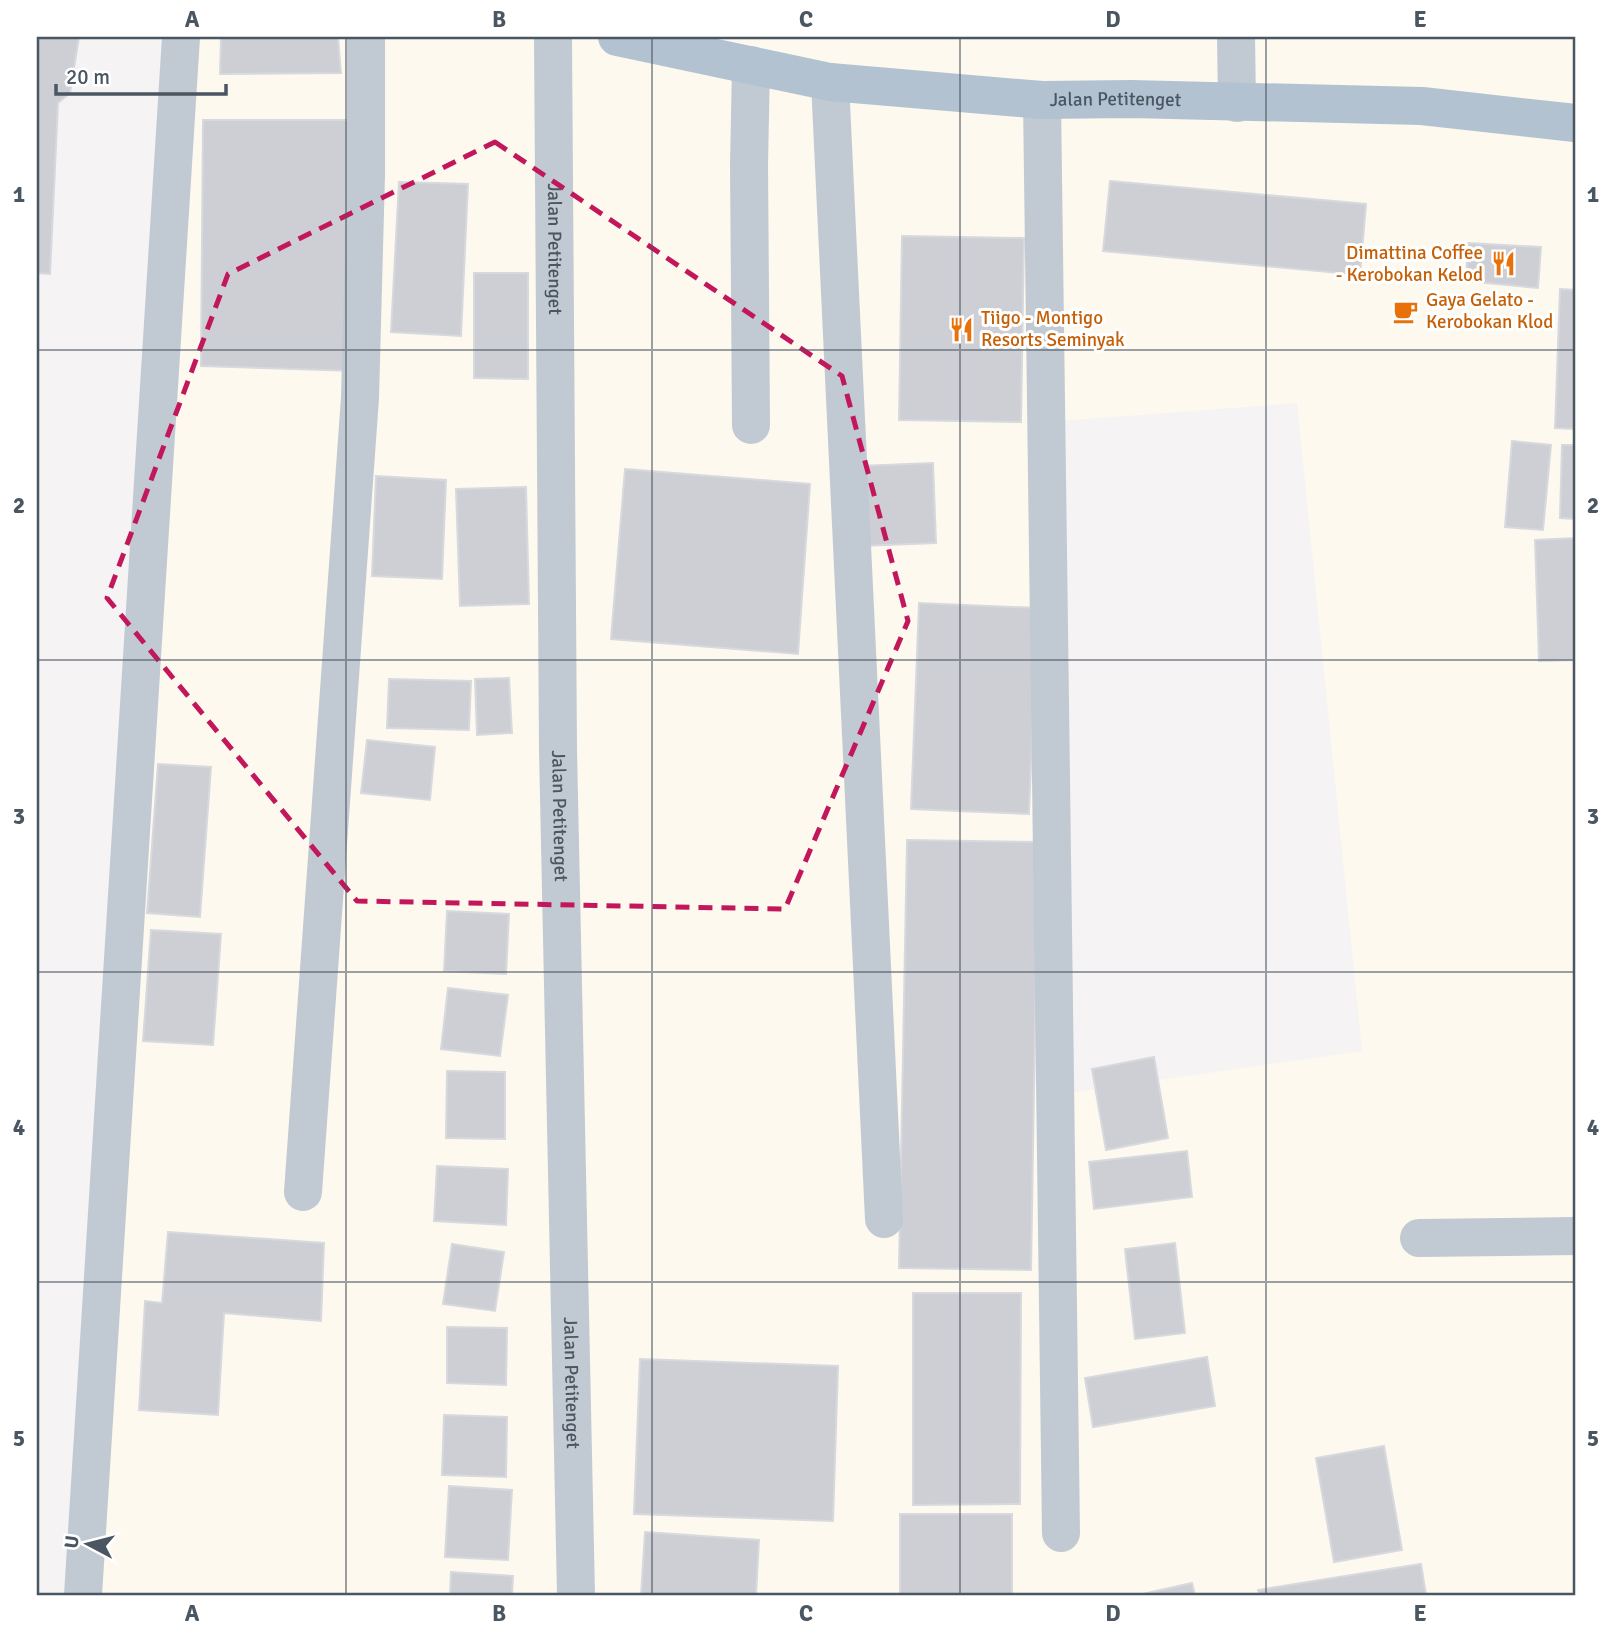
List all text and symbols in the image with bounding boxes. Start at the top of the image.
text: A [185,5,200,34]
text: B [492,5,506,34]
text: C [799,5,813,34]
text: D [1105,5,1121,34]
text: E [1413,5,1427,34]
scale bar [56,52,226,96]
text: 20 m [66,64,110,90]
street label: Jalan Petitenget [1050,87,1182,112]
text: 1 [13,180,25,209]
text: 1 [1587,180,1599,209]
street label: Jalan Petitenget [542,183,567,315]
place label: Dimattina Coffee - Kerobokan Kelod [1336,241,1483,287]
restaurant icon: Dimattina Coffee - Kerobokan Kelod [1489,250,1517,278]
place label: Gaya Gelato - Kerobokan Klod [1426,288,1553,334]
cafe icon: Gaya Gelato - Kerobokan Klod [1392,297,1420,325]
place label: Tiigo - Montigo Resorts Seminyak [981,306,1125,352]
restaurant icon: Tiigo - Montigo Resorts Seminyak [947,315,975,343]
text: 2 [13,491,25,520]
text: 2 [1587,491,1599,520]
street label: Jalan Petitenget [546,750,573,882]
text: 3 [13,802,25,831]
text: 3 [1587,802,1599,831]
text: 4 [13,1113,25,1142]
text: 4 [1587,1113,1599,1142]
street label: Jalan Petitenget [558,1317,585,1449]
text: 5 [13,1424,25,1453]
text: 5 [1587,1424,1599,1453]
north arrow [52,1510,122,1580]
text: U [59,1534,85,1550]
text: A [185,1599,200,1628]
text: B [492,1599,506,1628]
text: C [799,1599,813,1628]
text: D [1105,1599,1121,1628]
text: E [1413,1599,1427,1628]

